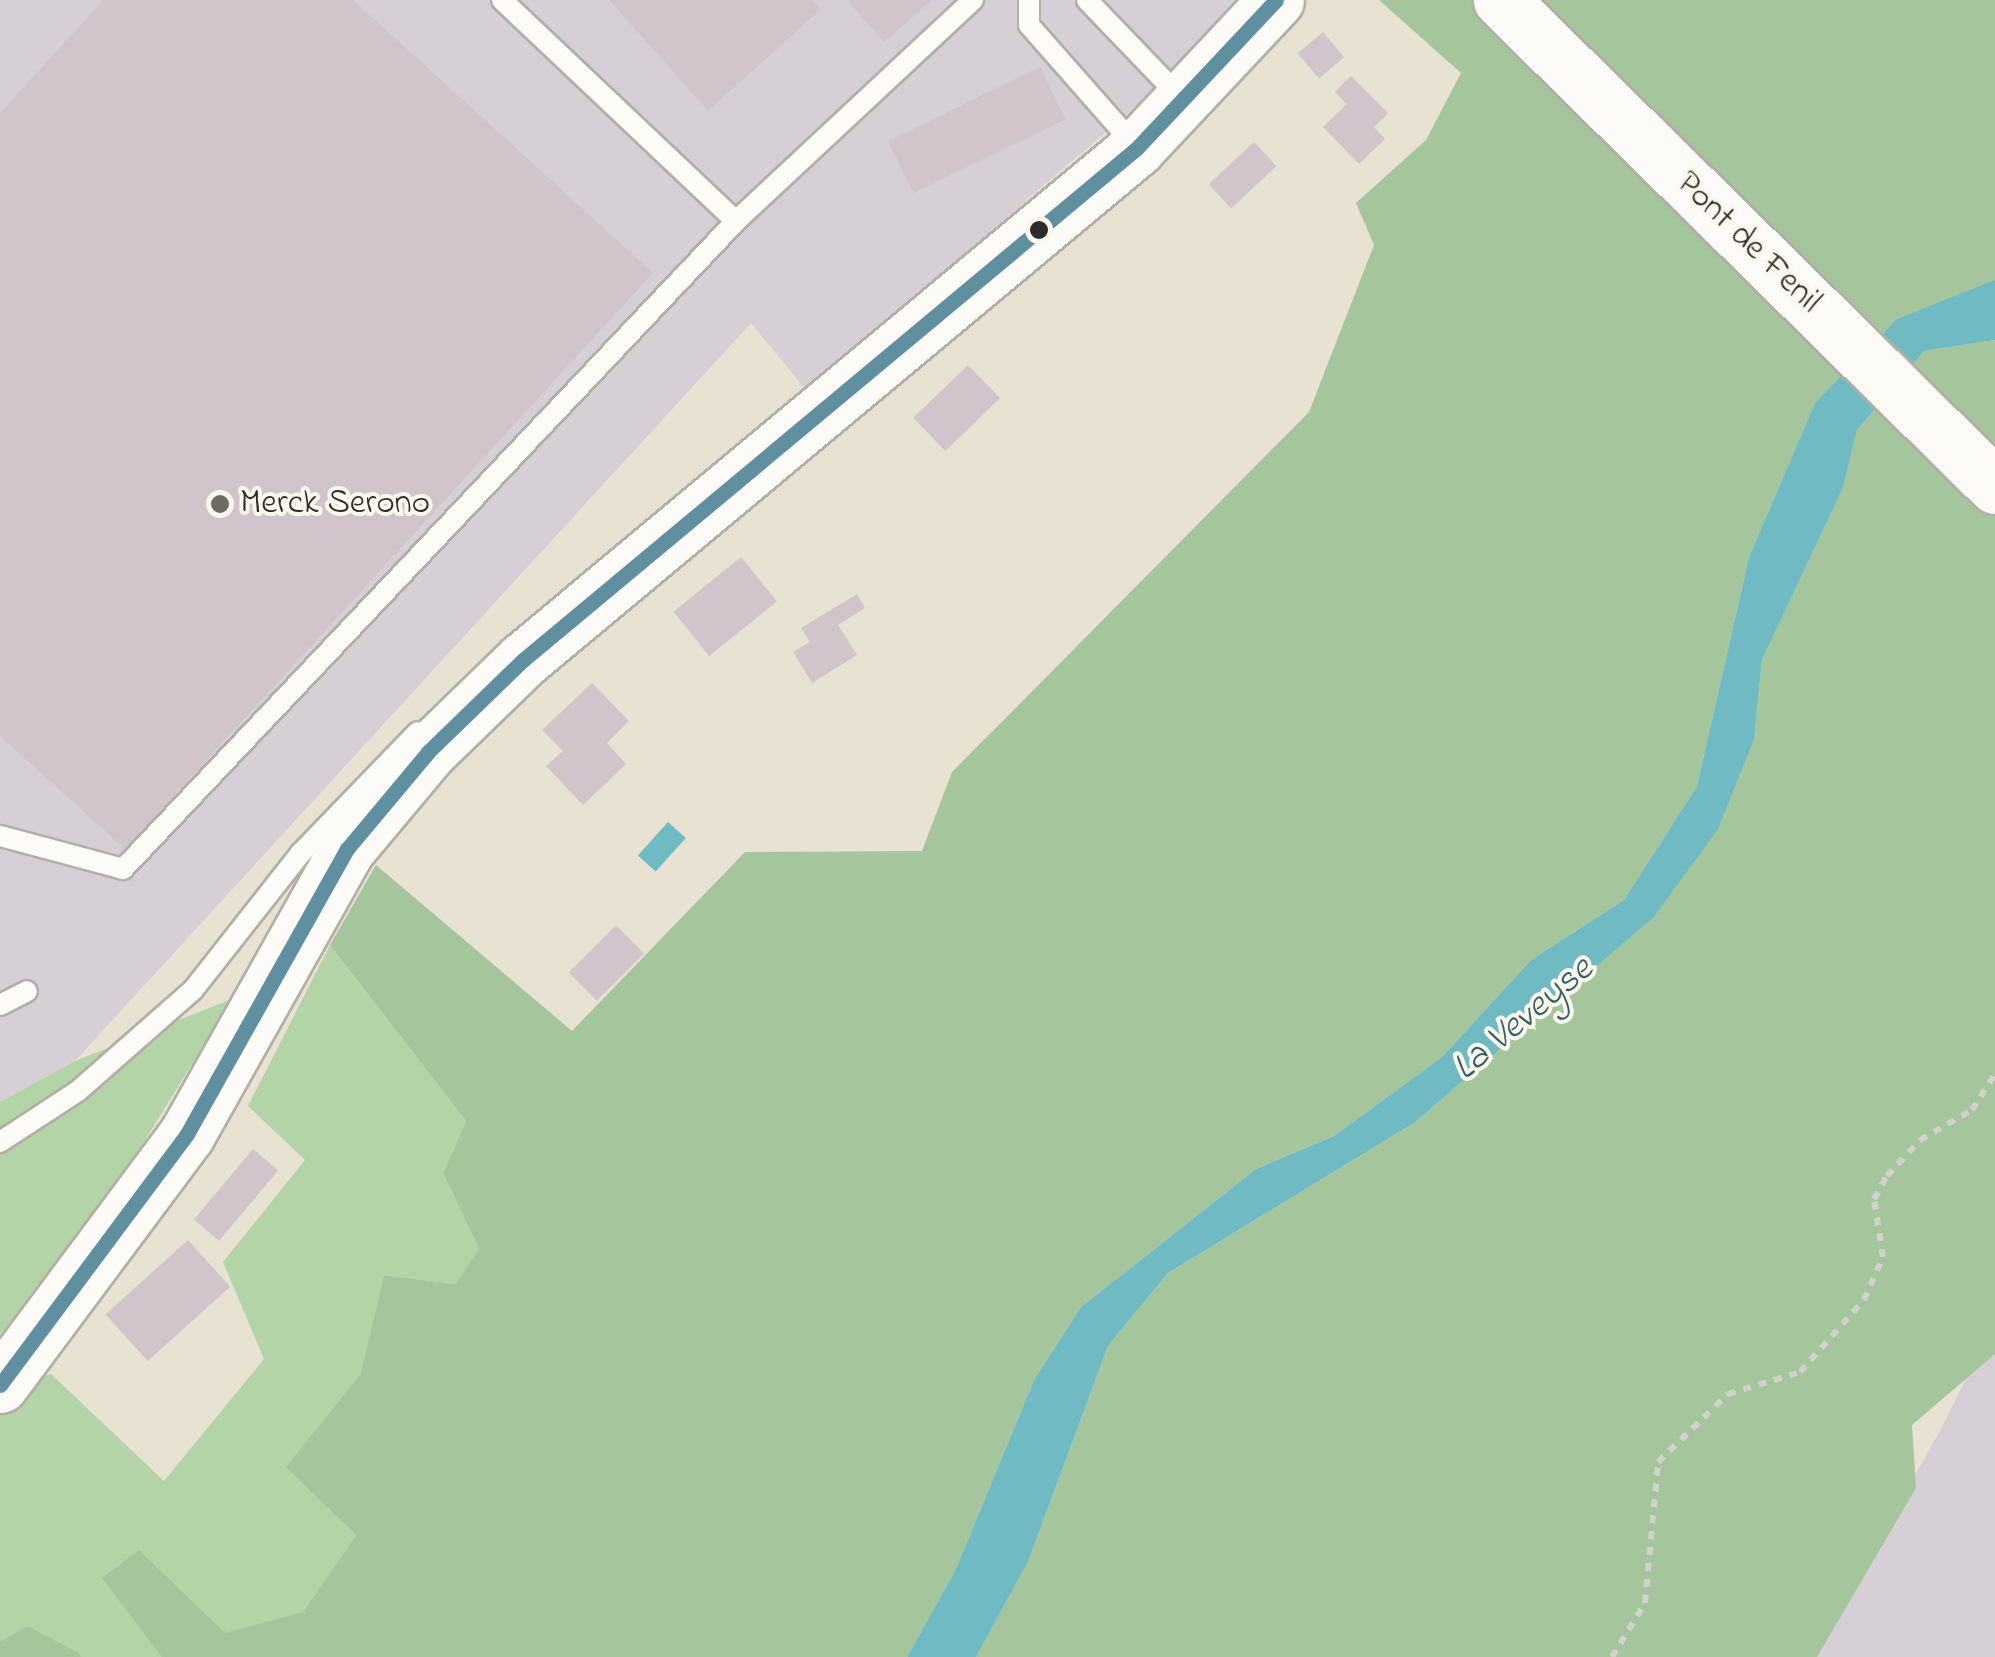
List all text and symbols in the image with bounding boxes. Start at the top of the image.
street label: Pont de Fenil [1667,163,1829,323]
unlabelled marker [1029,220,1049,240]
place label: Merck Serono [240,483,430,525]
marker: Merck Serono [209,493,231,515]
water label: La Veveyse [1445,948,1603,1092]

